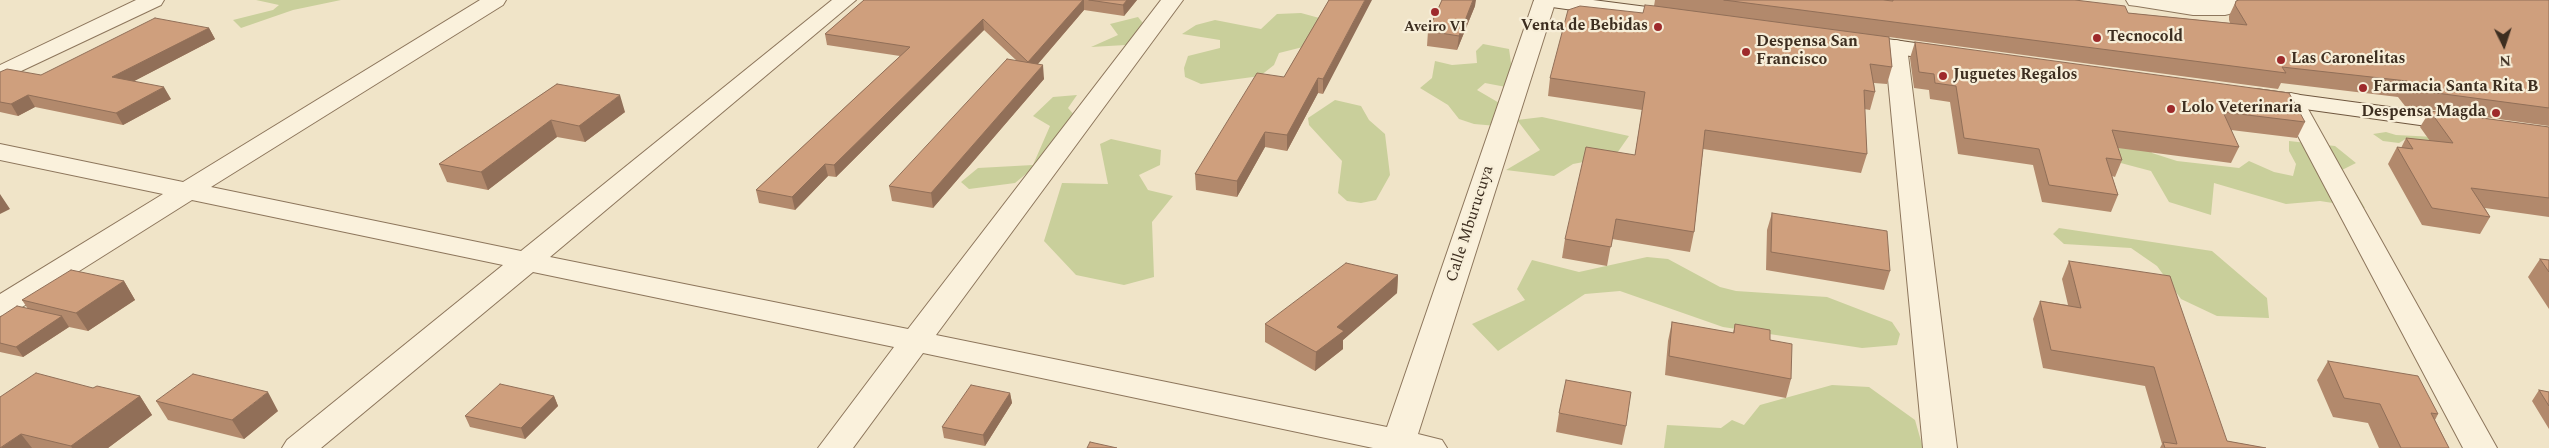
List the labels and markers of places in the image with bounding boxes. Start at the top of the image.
marker: Aveiro VI [1429,6,1441,18]
place label: Venta de Bebidas [1521,17,1648,37]
place label: Aveiro VI [1404,20,1466,36]
marker: Venta de Bebidas [1652,21,1664,33]
place label: Tecnocold [2107,28,2183,48]
marker: Tecnocold [2091,32,2103,44]
place label: Despensa San Francisco [1756,33,1858,71]
marker: Despensa San Francisco [1740,46,1752,58]
place label: Las Caronelitas [2291,50,2406,70]
marker: Las Caronelitas [2275,54,2287,66]
place label: Juguetes Regalos [1953,66,2077,86]
marker: Juguetes Regalos [1937,70,1949,82]
place label: Farmacia Santa Rita B [2373,78,2538,98]
marker: Farmacia Santa Rita B [2357,82,2369,94]
place label: Lolo Veterinaria [2181,99,2302,119]
marker: Lolo Veterinaria [2165,103,2177,115]
place label: Despensa Magda [2361,103,2486,123]
marker: Despensa Magda [2490,107,2502,119]

